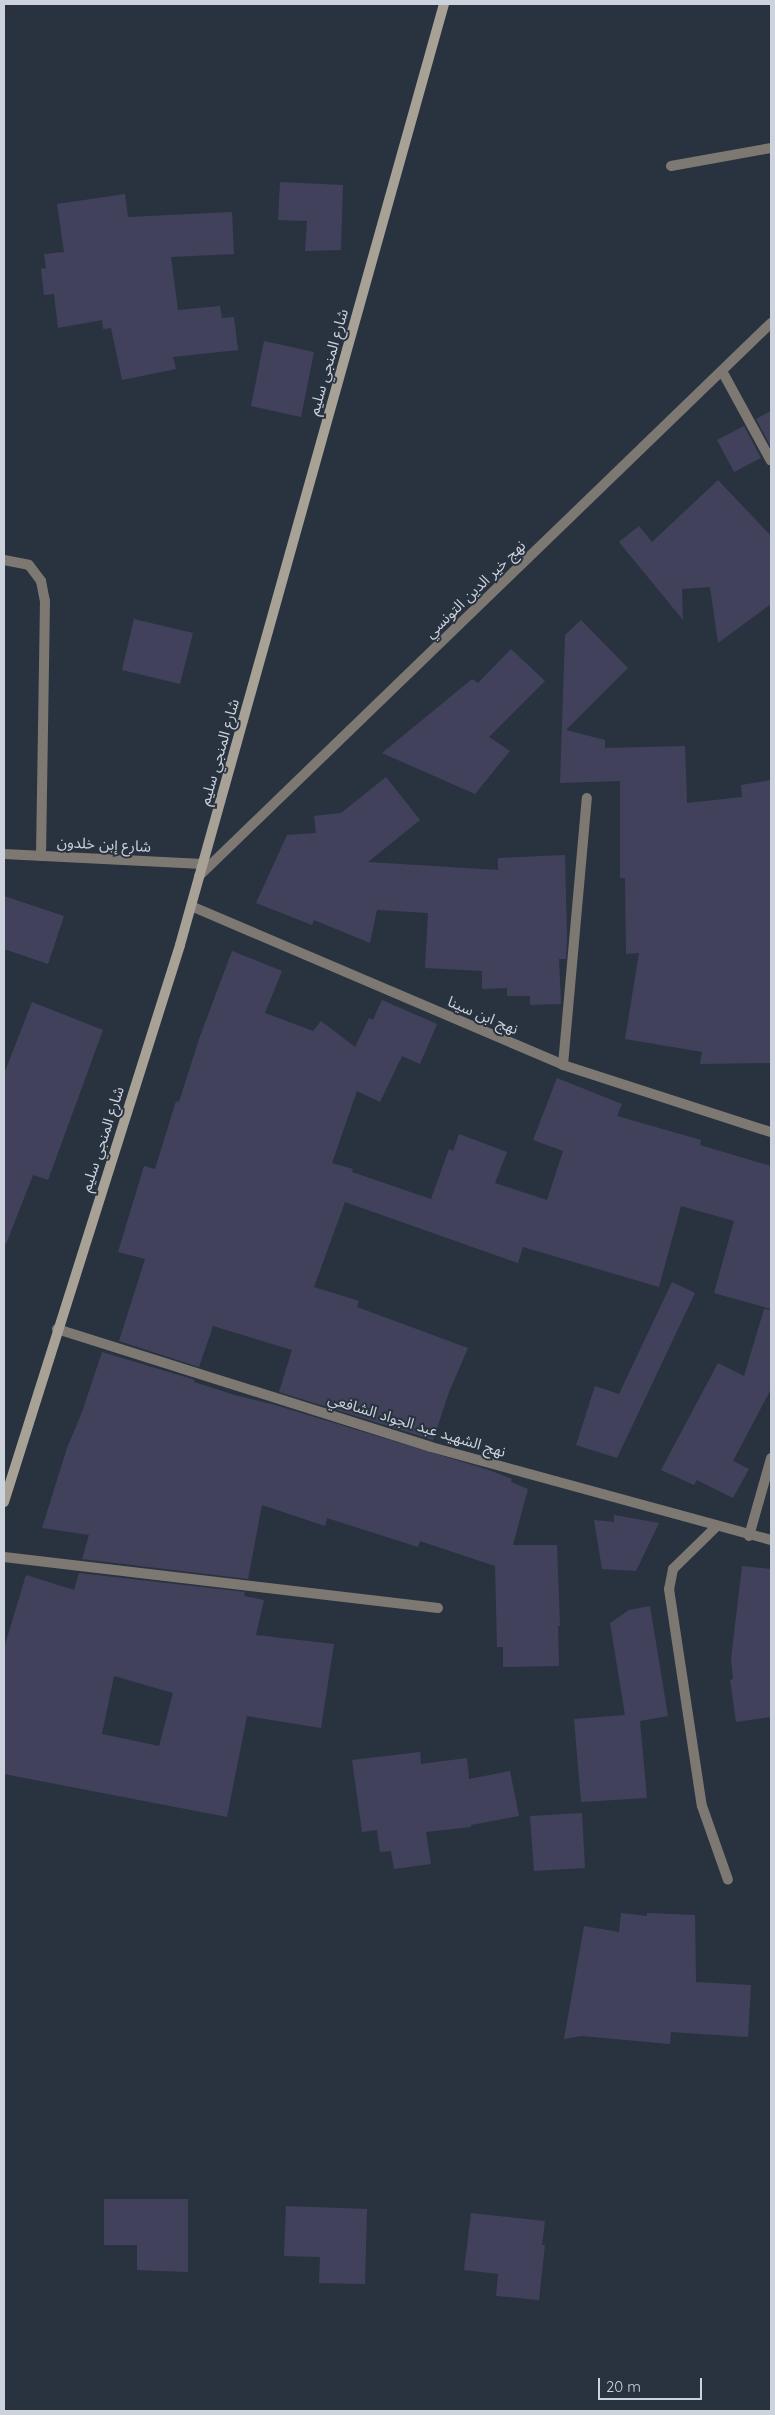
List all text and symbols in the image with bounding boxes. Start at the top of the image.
street label: شارع المنجي سليم [304,307,352,417]
street label: نهج خير الدين التونسي [421,536,529,642]
street label: شارع المنجي سليم [195,697,243,807]
street label: شارع إبن خلدون [56,833,152,855]
street label: نهج ابن سينا [445,992,521,1038]
street label: شارع المنجي سليم [77,1084,127,1194]
street label: نهج الشهيد عبد الجواد الشافعي [326,1389,508,1461]
scale bar [600,2368,704,2400]
text: 20 m [606,2377,641,2396]

